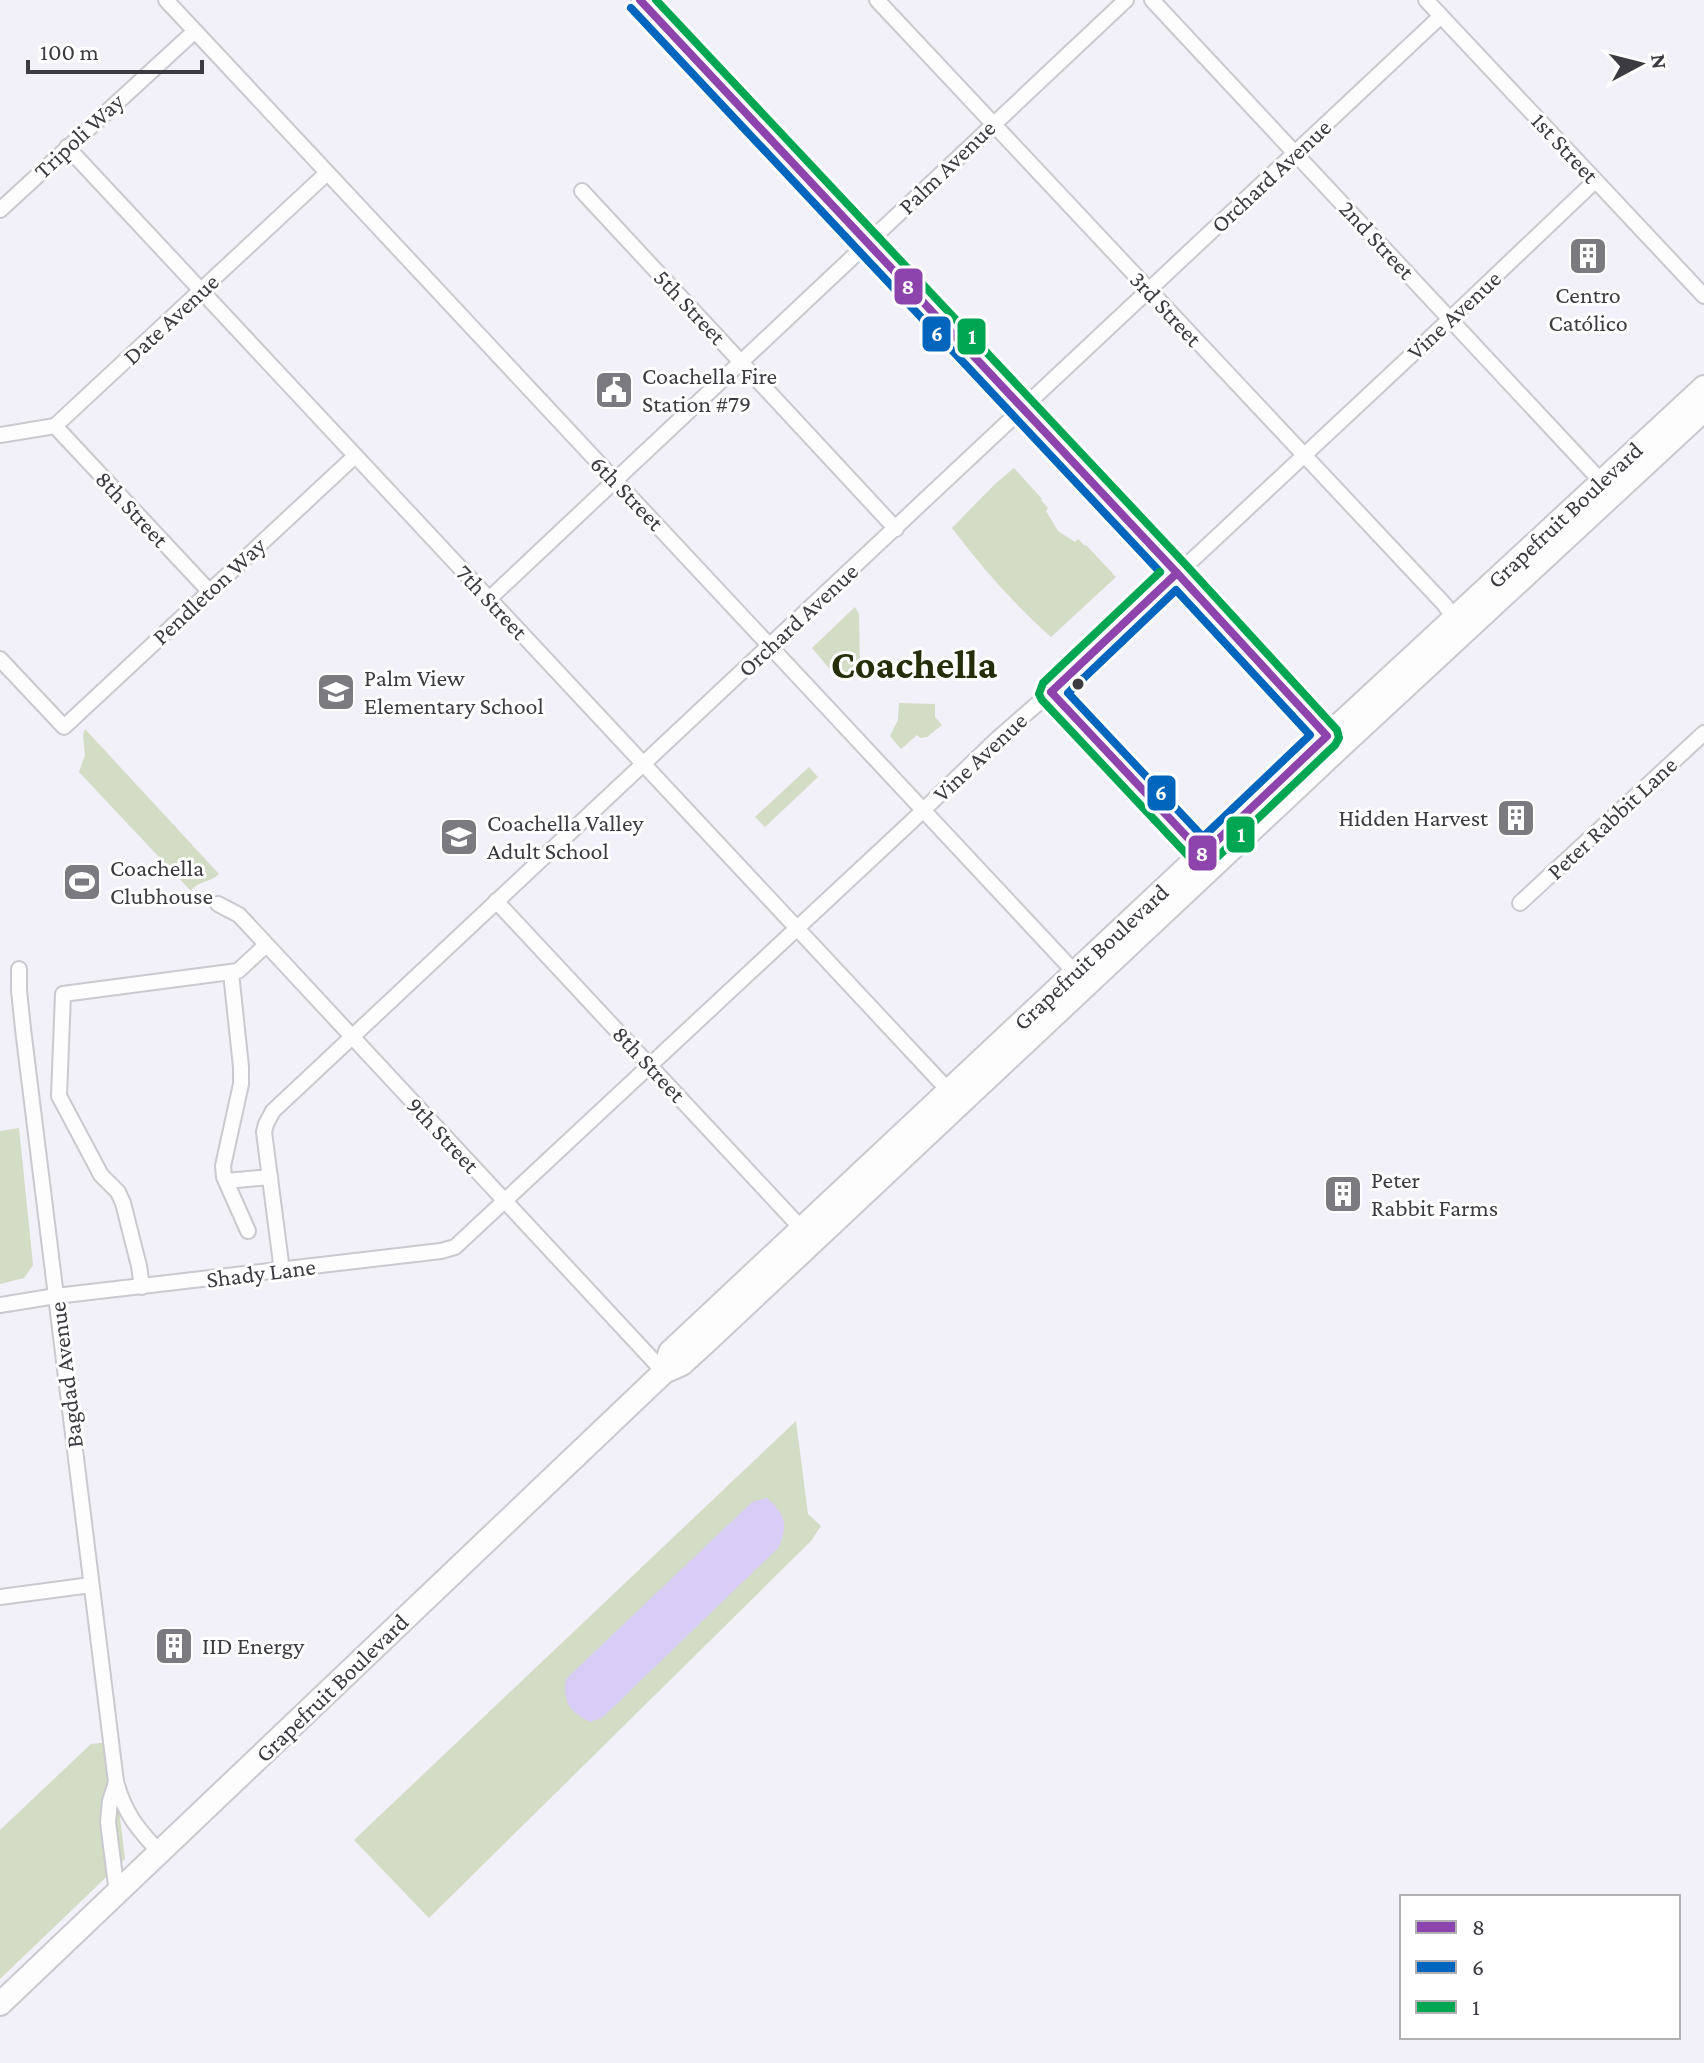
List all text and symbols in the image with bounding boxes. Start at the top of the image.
scale bar [28,24,202,74]
north arrow [1600,24,1680,104]
text: 100 m [40,38,99,65]
text: N [1646,53,1673,71]
street label: Tripoli Way [28,87,130,184]
street label: 1st Street [1526,107,1605,189]
street label: Orchard Avenue [1205,113,1336,238]
street label: Palm Avenue [893,114,1000,219]
street label: 2nd Street [1334,195,1421,285]
building icon: Centro Católico [1567,235,1609,277]
street label: 5th Street [649,264,733,351]
street label: Vine Avenue [1401,264,1506,365]
street label: 3rd Street [1125,266,1209,353]
line badge: 8 [893,267,924,306]
street label: Date Avenue [117,268,224,370]
text: 8 [902,274,914,299]
place label: Centro Católico [1548,281,1628,336]
line badge: 6 [921,315,952,353]
line badge: 1 [956,317,987,356]
text: 6 [931,321,943,346]
text: 1 [968,324,976,349]
place label: Coachella Fire Station #79 [642,362,777,417]
public building icon: Coachella Fire Station #79 [593,369,635,411]
street label: Grapefruit Boulevard [1482,436,1648,593]
street label: 6th Street [585,450,670,536]
street label: 8th Street [90,465,175,553]
street label: Pendleton Way [147,531,271,650]
street label: Orchard Avenue [732,557,863,682]
street label: 7th Street [451,559,535,645]
district label: Coachella [831,642,998,687]
place label: Palm View Elementary School [364,664,544,719]
school or university icon: Palm View Elementary School [315,671,357,713]
unlabelled marker [1070,676,1086,692]
street label: Vine Avenue [927,706,1032,807]
street label: Peter Rabbit Lane [1541,751,1682,885]
line badge: 6 [1146,774,1177,812]
text: 6 [1155,780,1167,805]
building icon: Hidden Harvest [1495,797,1537,839]
place label: Hidden Harvest [1339,804,1489,831]
place label: Coachella Valley Adult School [487,809,644,864]
line badge: 1 [1225,815,1256,854]
school or university icon: Coachella Valley Adult School [438,816,480,858]
text: 1 [1237,822,1245,847]
line badge: 8 [1187,834,1218,872]
text: 8 [1196,841,1208,866]
place label: Coachella Clubhouse [110,854,213,909]
sports icon: Coachella Clubhouse [61,861,103,903]
street label: Grapefruit Boulevard [1008,878,1174,1035]
street label: 8th Street [607,1020,692,1108]
street label: 9th Street [402,1091,486,1179]
place label: Peter Rabbit Farms [1371,1166,1498,1221]
building icon: Peter Rabbit Farms [1322,1173,1364,1215]
street label: Shady Lane [205,1252,317,1293]
street label: Bagdad Avenue [43,1300,88,1450]
street label: Grapefruit Boulevard [250,1608,414,1767]
building icon: IID Energy [153,1625,195,1667]
place label: IID Energy [202,1632,305,1659]
legend [1400,1895,1680,2039]
text: 8 [1472,1913,1485,1940]
text: 6 [1472,1953,1484,1980]
text: 1 [1472,1993,1480,2020]

